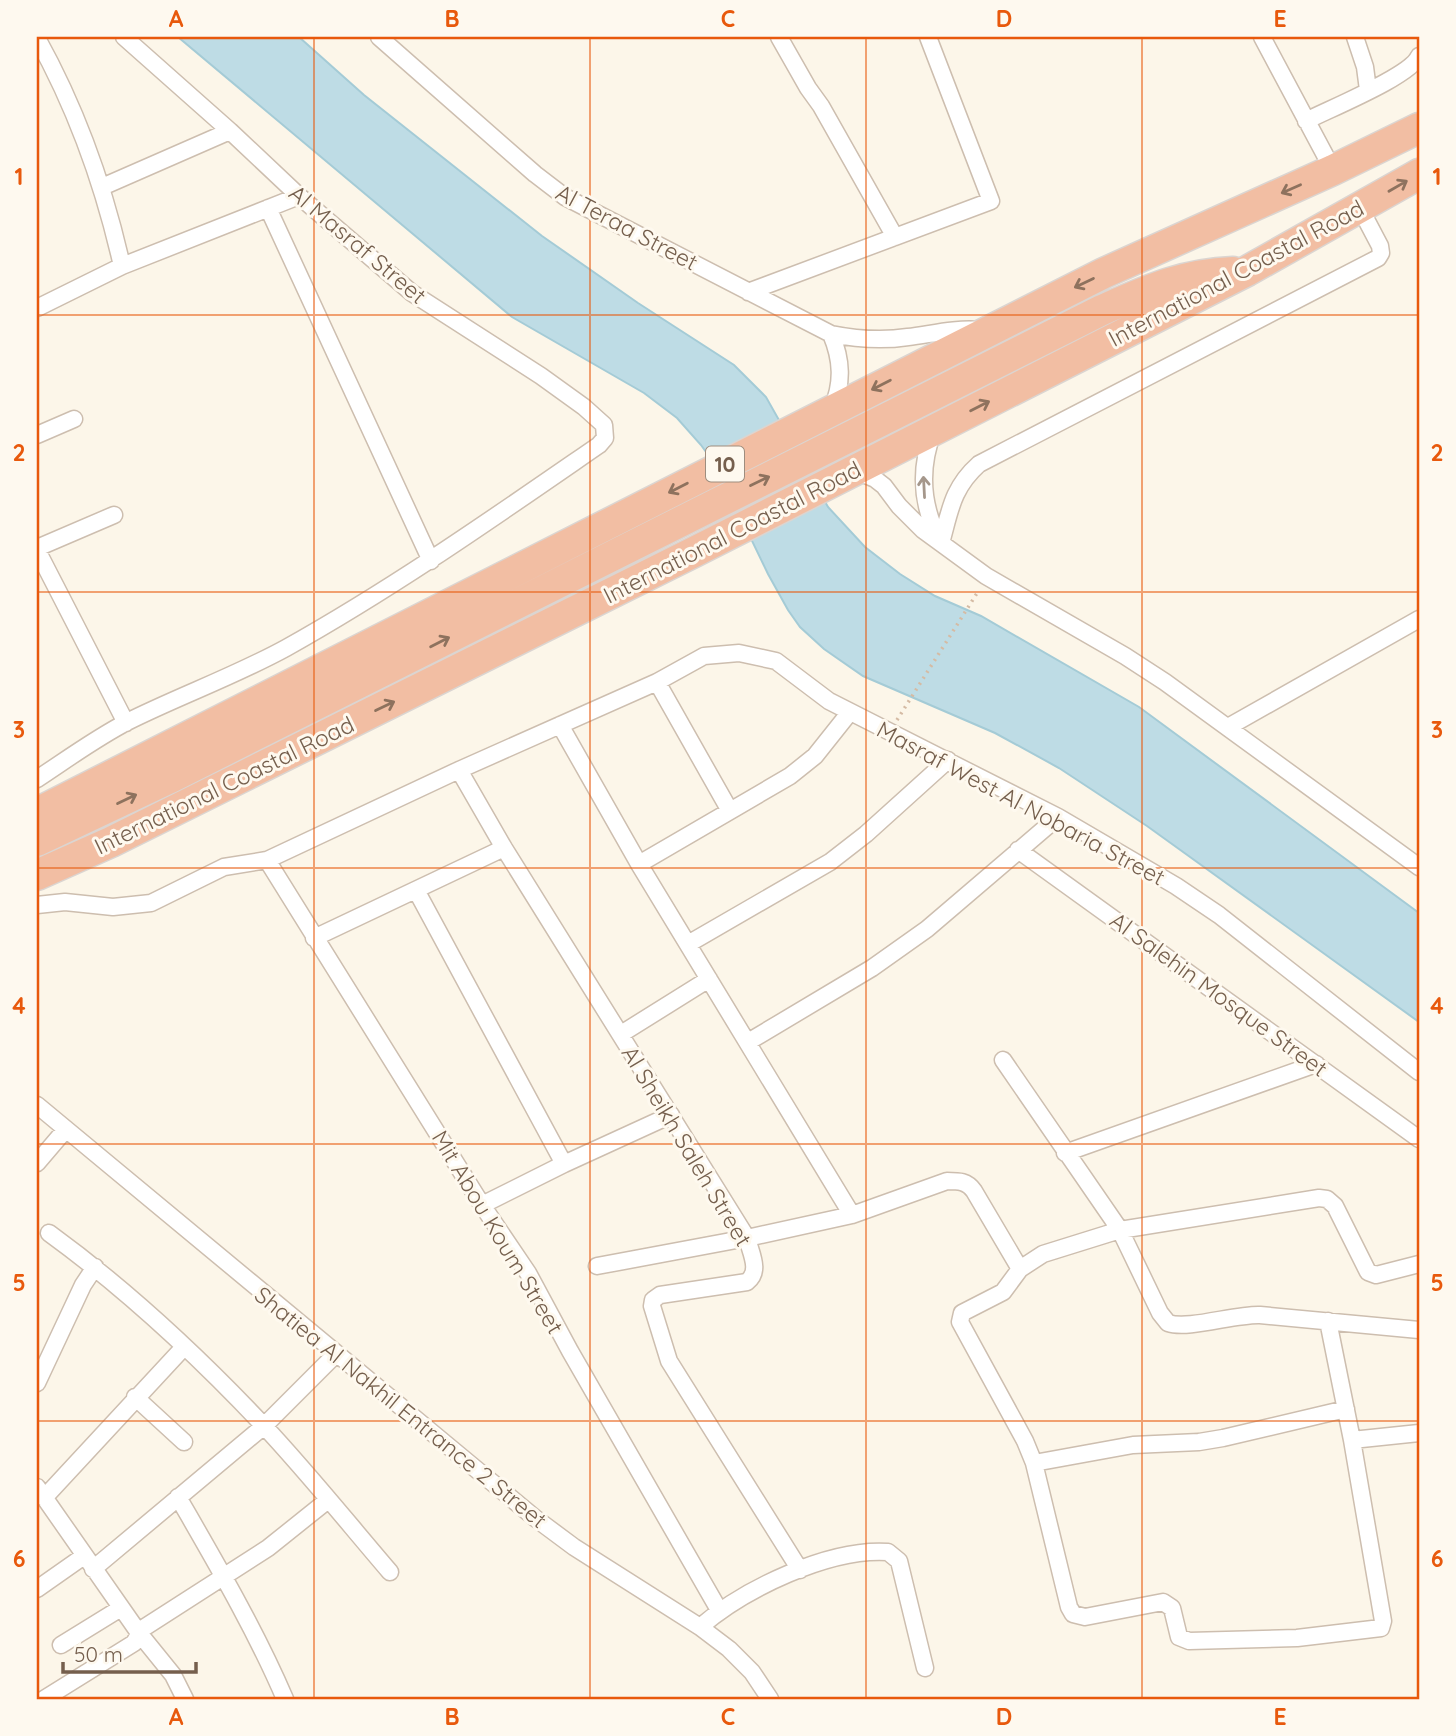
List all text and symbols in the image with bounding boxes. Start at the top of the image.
text: A [169,4,184,33]
text: B [444,4,460,33]
text: C [721,4,735,33]
text: D [996,4,1012,33]
text: E [1273,4,1287,33]
text: 1 [15,162,23,191]
text: 1 [1433,162,1441,191]
street label: Al Teraa Street [551,177,703,277]
street label: Al Masraf Street [284,178,433,310]
one-way arrow [1388,179,1408,193]
one-way arrow [1281,183,1302,196]
street label: International Coastal Road [1103,193,1369,353]
one-way arrow [1074,276,1095,290]
one-way arrow [871,378,891,392]
one-way arrow [969,399,990,413]
text: 2 [12,438,26,467]
text: 2 [1430,438,1444,467]
road number: 10 [706,447,744,482]
street label: International Coastal Road [598,454,866,610]
one-way arrow [749,474,770,488]
one-way arrow [917,476,930,499]
one-way arrow [668,481,689,495]
one-way arrow [429,634,450,648]
one-way arrow [374,699,395,713]
street label: International Coastal Road [89,709,359,861]
text: 3 [13,715,25,744]
street label: Masraf West Al Nobaria Street [872,715,1170,892]
text: 3 [1431,715,1443,744]
one-way arrow [116,791,137,805]
street label: Al Salehin Mosque Street [1105,905,1334,1083]
text: 4 [12,991,26,1020]
text: 4 [1430,991,1444,1020]
street label: Al Sheikh Saleh Street [616,1040,759,1252]
street label: Mit Abou Koum Street [426,1125,570,1339]
text: 5 [12,1268,26,1297]
text: 5 [1430,1268,1444,1297]
street label: Shatiea Al Nakhil Entrance 2 Street [249,1280,553,1534]
text: 6 [13,1544,25,1573]
text: 6 [1431,1544,1443,1573]
scale bar [63,1631,196,1675]
text: 50 m [74,1641,123,1667]
text: A [169,1702,184,1731]
text: B [444,1702,460,1731]
text: C [721,1702,735,1731]
text: D [996,1702,1012,1731]
text: E [1273,1702,1287,1731]

